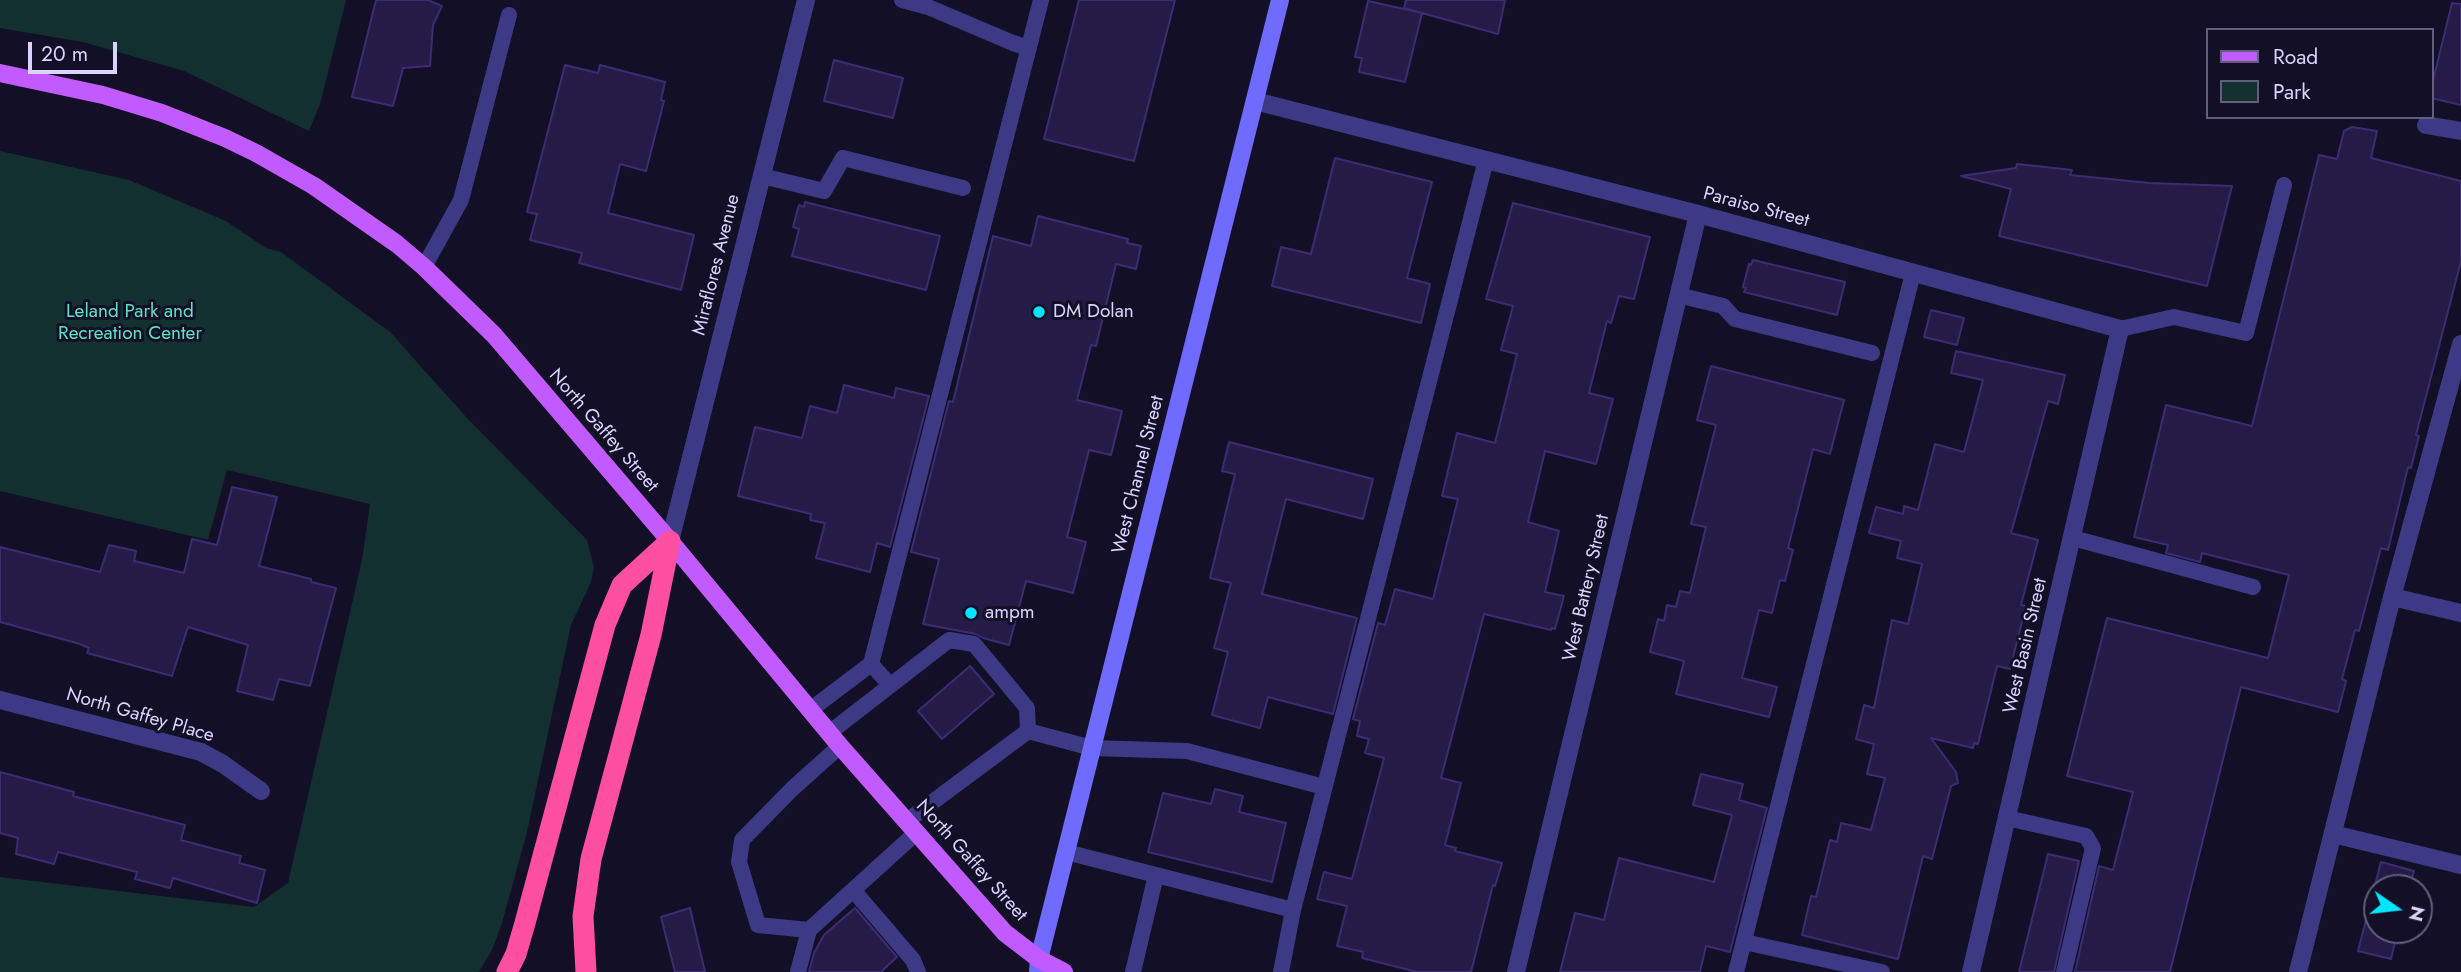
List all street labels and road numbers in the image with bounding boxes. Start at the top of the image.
street label: Paraiso Street [1701,183,1811,233]
street label: Miraflores Avenue [688,192,746,338]
street label: North Gaffey Street [543,365,663,497]
street label: West Channel Street [1108,394,1170,556]
street label: West Battery Street [1559,512,1615,664]
street label: West Basin Street [1999,576,2053,716]
street label: North Gaffey Place [63,684,217,748]
street label: North Gaffey Street [911,796,1031,926]

